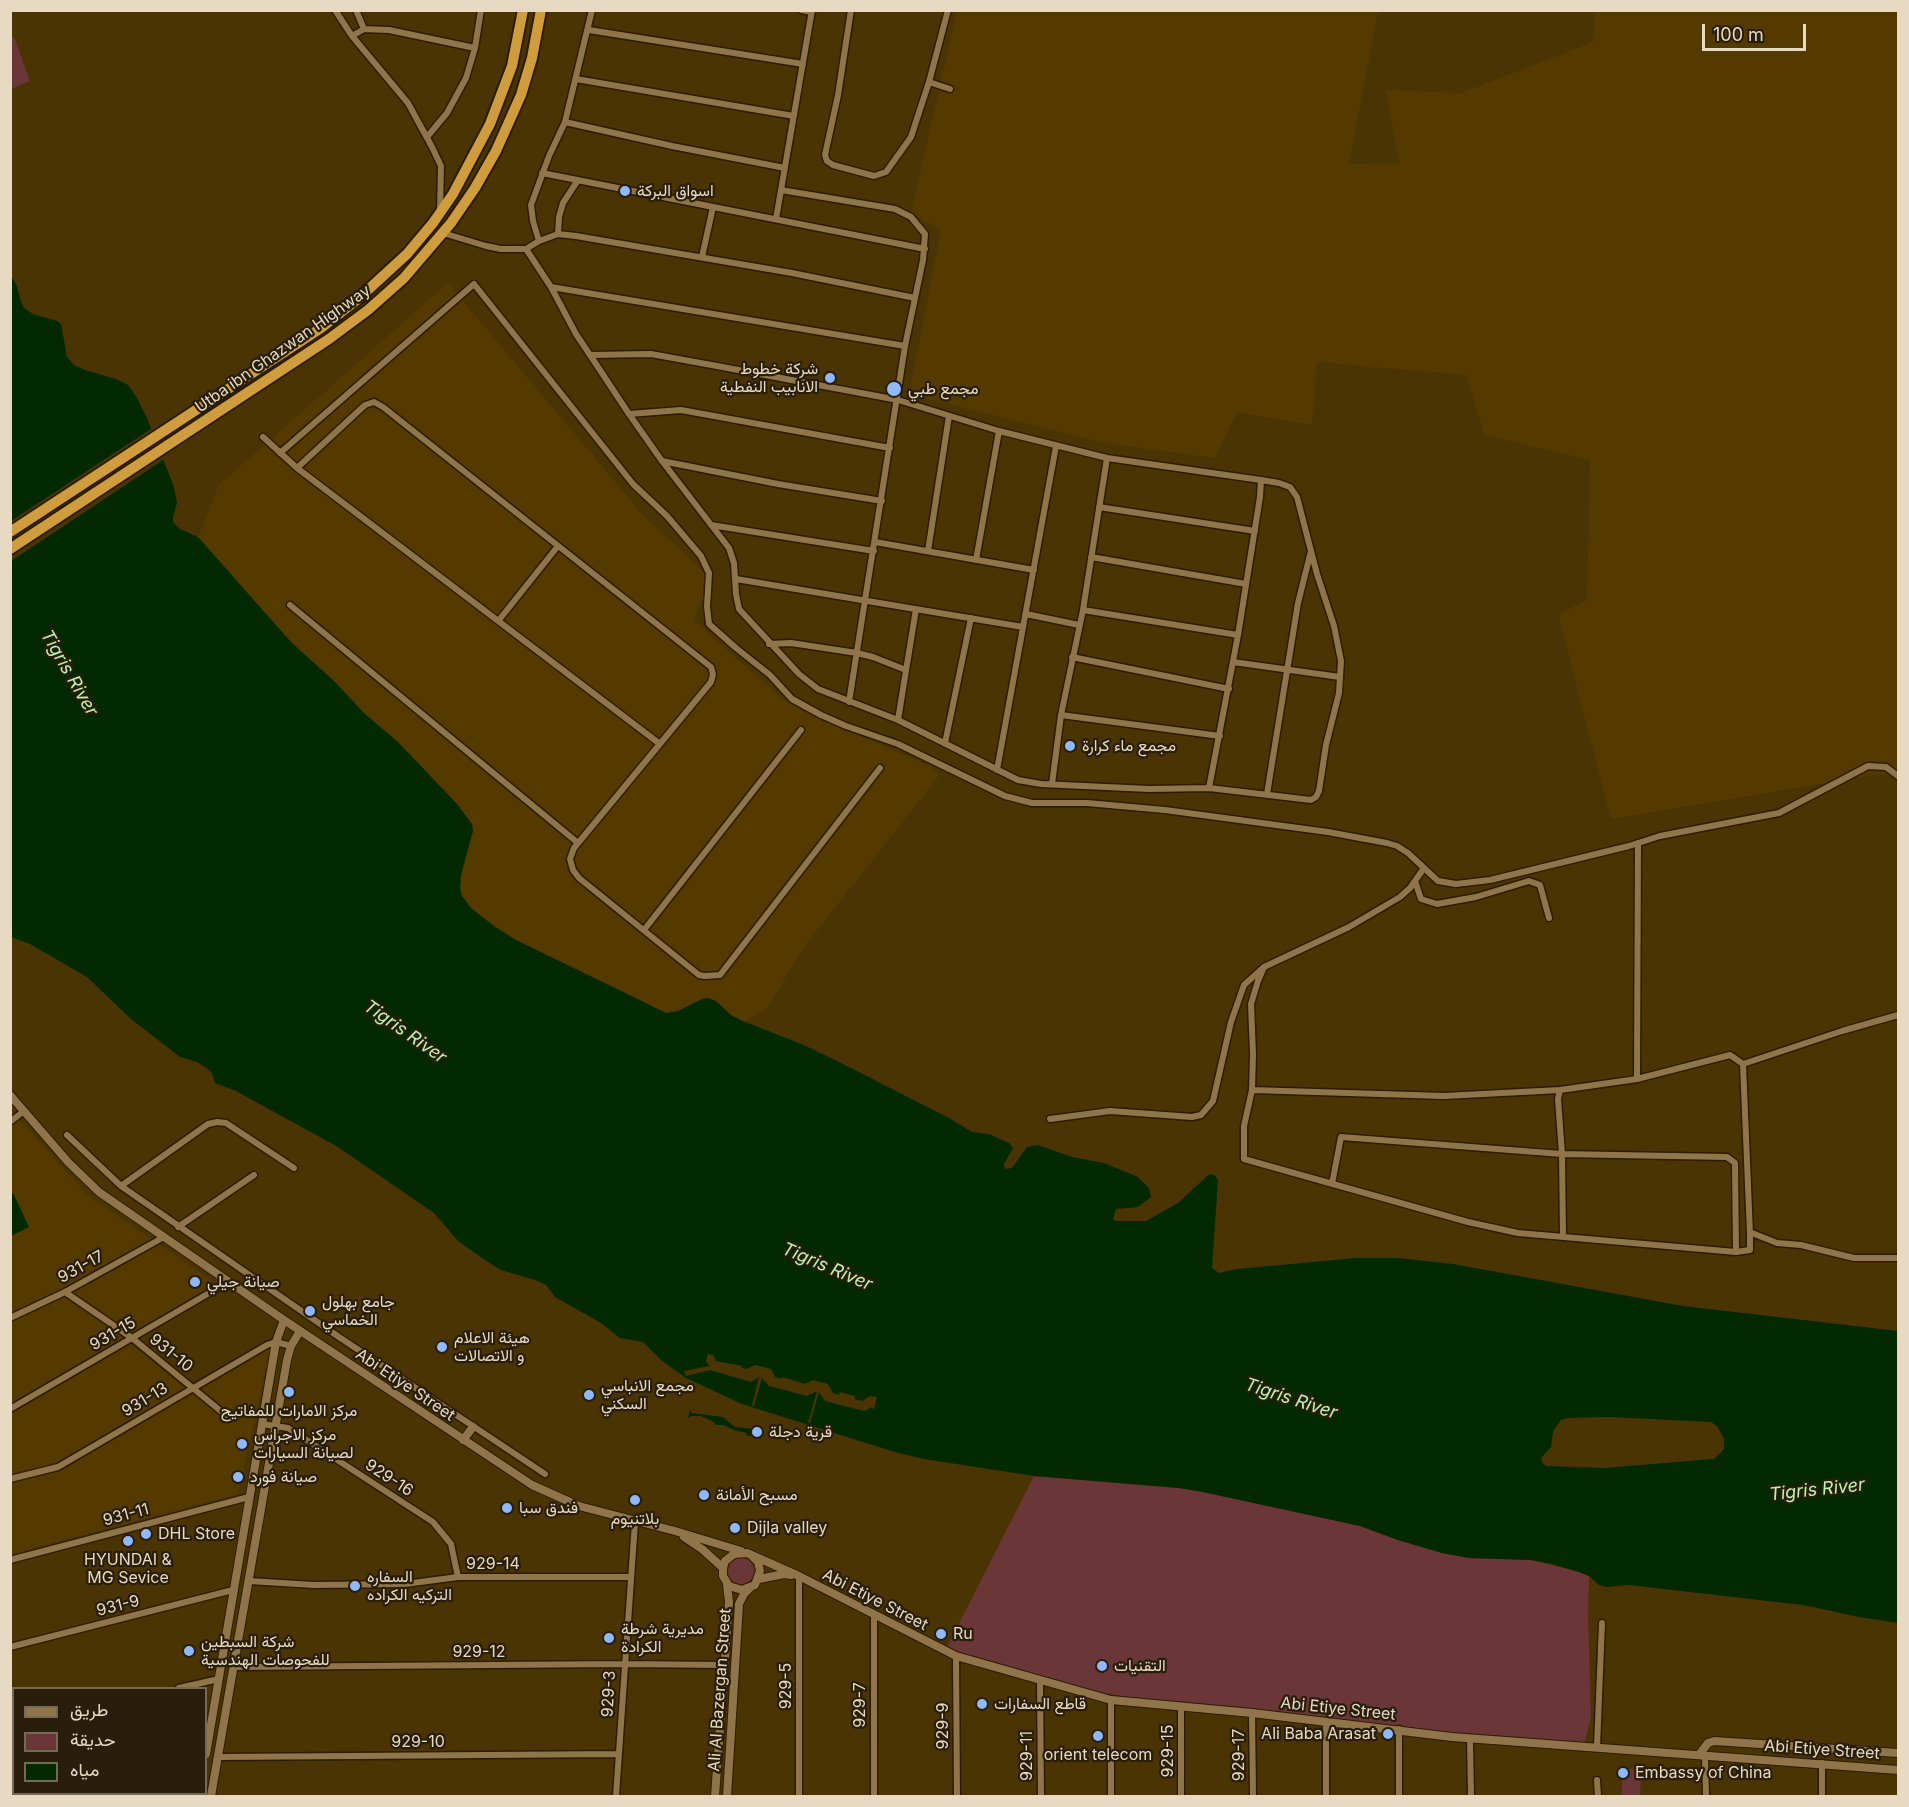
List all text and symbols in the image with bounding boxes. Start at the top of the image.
scale bar [1705,12,1808,50]
text: 100 m [1713,24,1764,45]
place label: اسواق البركة [637,181,714,201]
marker: اسواق البركة [618,184,632,198]
street label: Utba ibn Ghazwan Highway [192,281,374,417]
place label: شركة خطوط الانابيب النفطية [720,359,818,397]
marker: شركة خطوط الانابيب النفطية [823,371,837,385]
place label: مجمع طبي [908,379,979,399]
marker: مجمع طبي [885,380,903,398]
water label: Tigris River [36,626,102,720]
place label: مجمع ماء كرارة [1082,736,1176,756]
marker: مجمع ماء كرارة [1063,739,1077,753]
water label: Tigris River [360,996,450,1068]
water label: Tigris River [779,1238,875,1296]
street label: 931-17 [55,1247,107,1287]
place label: صيانة جيلي [207,1272,280,1292]
marker: صيانة جيلي [188,1275,202,1289]
place label: جامع بهلول الخماسي [322,1292,395,1330]
marker: جامع بهلول الخماسي [303,1304,317,1318]
street label: 931-15 [87,1313,139,1355]
place label: هيئة الاعلام و الاتصالات [454,1328,530,1366]
street label: 931-10 [145,1330,197,1376]
marker: هيئة الاعلام و الاتصالات [435,1340,449,1354]
street label: Abi Etiye Street [352,1345,458,1425]
water label: Tigris River [1242,1374,1340,1424]
place label: مجمع الانباسي السكني [601,1376,694,1414]
street label: 931-13 [119,1379,171,1421]
marker: مركز الامارات للمفاتيح [282,1385,296,1399]
marker: مجمع الانباسي السكني [582,1388,596,1402]
place label: مركز الامارات للمفاتيح [221,1401,357,1421]
place label: قرية دجلة [769,1422,832,1442]
place label: مركز الاجراس لصيانة السيارات [254,1425,354,1463]
marker: قرية دجلة [750,1425,764,1439]
marker: مركز الاجراس لصيانة السيارات [235,1437,249,1451]
street label: 929-16 [361,1455,417,1501]
place label: صيانة فورد [250,1467,317,1487]
marker: صيانة فورد [231,1470,245,1484]
water label: Tigris River [1768,1474,1866,1506]
place label: مسبح الأمانة [716,1485,797,1505]
marker: مسبح الأمانة [697,1488,711,1502]
marker: بلاتنيوم [628,1493,642,1507]
place label: فندق سبا [519,1498,578,1518]
street label: 931-11 [101,1500,151,1530]
marker: فندق سبا [500,1501,514,1515]
place label: بلاتنيوم [611,1509,659,1529]
place label: Dijla valley [747,1518,827,1538]
marker: Dijla valley [728,1521,742,1535]
place label: DHL Store [158,1524,235,1544]
marker: DHL Store [139,1527,153,1541]
marker: HYUNDAI & MG Sevice [121,1534,135,1548]
place label: HYUNDAI & MG Sevice [84,1550,172,1588]
street label: 929-14 [466,1554,520,1574]
street label: Abi Etiye Street [819,1565,931,1635]
place label: السفاره التركيه الكراده [367,1567,452,1605]
marker: السفاره التركيه الكراده [348,1579,362,1593]
street label: 931-9 [95,1591,141,1621]
street label: Ali Al Bazergan Street [705,1608,735,1772]
place label: مديرية شرطة الكرادة [621,1619,704,1657]
place label: Ru [953,1624,973,1644]
marker: Ru [934,1627,948,1641]
marker: مديرية شرطة الكرادة [602,1631,616,1645]
place label: شركة السبطين للفحوصات الهندسية [201,1632,330,1670]
street label: 929-12 [452,1642,506,1662]
marker: شركة السبطين للفحوصات الهندسية [182,1644,196,1658]
place label: التقنيات [1114,1656,1166,1676]
marker: التقنيات [1095,1659,1109,1673]
street label: 929-5 [776,1663,796,1709]
street label: 929-3 [598,1670,620,1718]
street label: 929-7 [850,1682,870,1728]
legend [12,1687,207,1795]
street label: Abi Etiye Street [1280,1693,1396,1725]
place label: قاطع السفارات [994,1694,1086,1714]
marker: قاطع السفارات [975,1697,989,1711]
text: طريق [70,1699,108,1720]
street label: 929-9 [933,1703,953,1749]
street label: 929-15 [1158,1724,1178,1778]
place label: Ali Baba Arasat [1261,1724,1376,1744]
marker: Ali Baba Arasat [1381,1727,1395,1741]
text: حديقة [70,1729,116,1750]
marker: orient telecom [1091,1729,1105,1743]
street label: 929-17 [1229,1729,1249,1781]
street label: 929-11 [1017,1731,1037,1781]
street label: 929-10 [391,1732,445,1752]
street label: Abi Etiye Street [1764,1736,1880,1764]
place label: orient telecom [1044,1745,1152,1765]
text: مياه [70,1759,99,1780]
place label: Embassy of China [1635,1763,1771,1783]
marker: Embassy of China [1616,1766,1630,1780]

